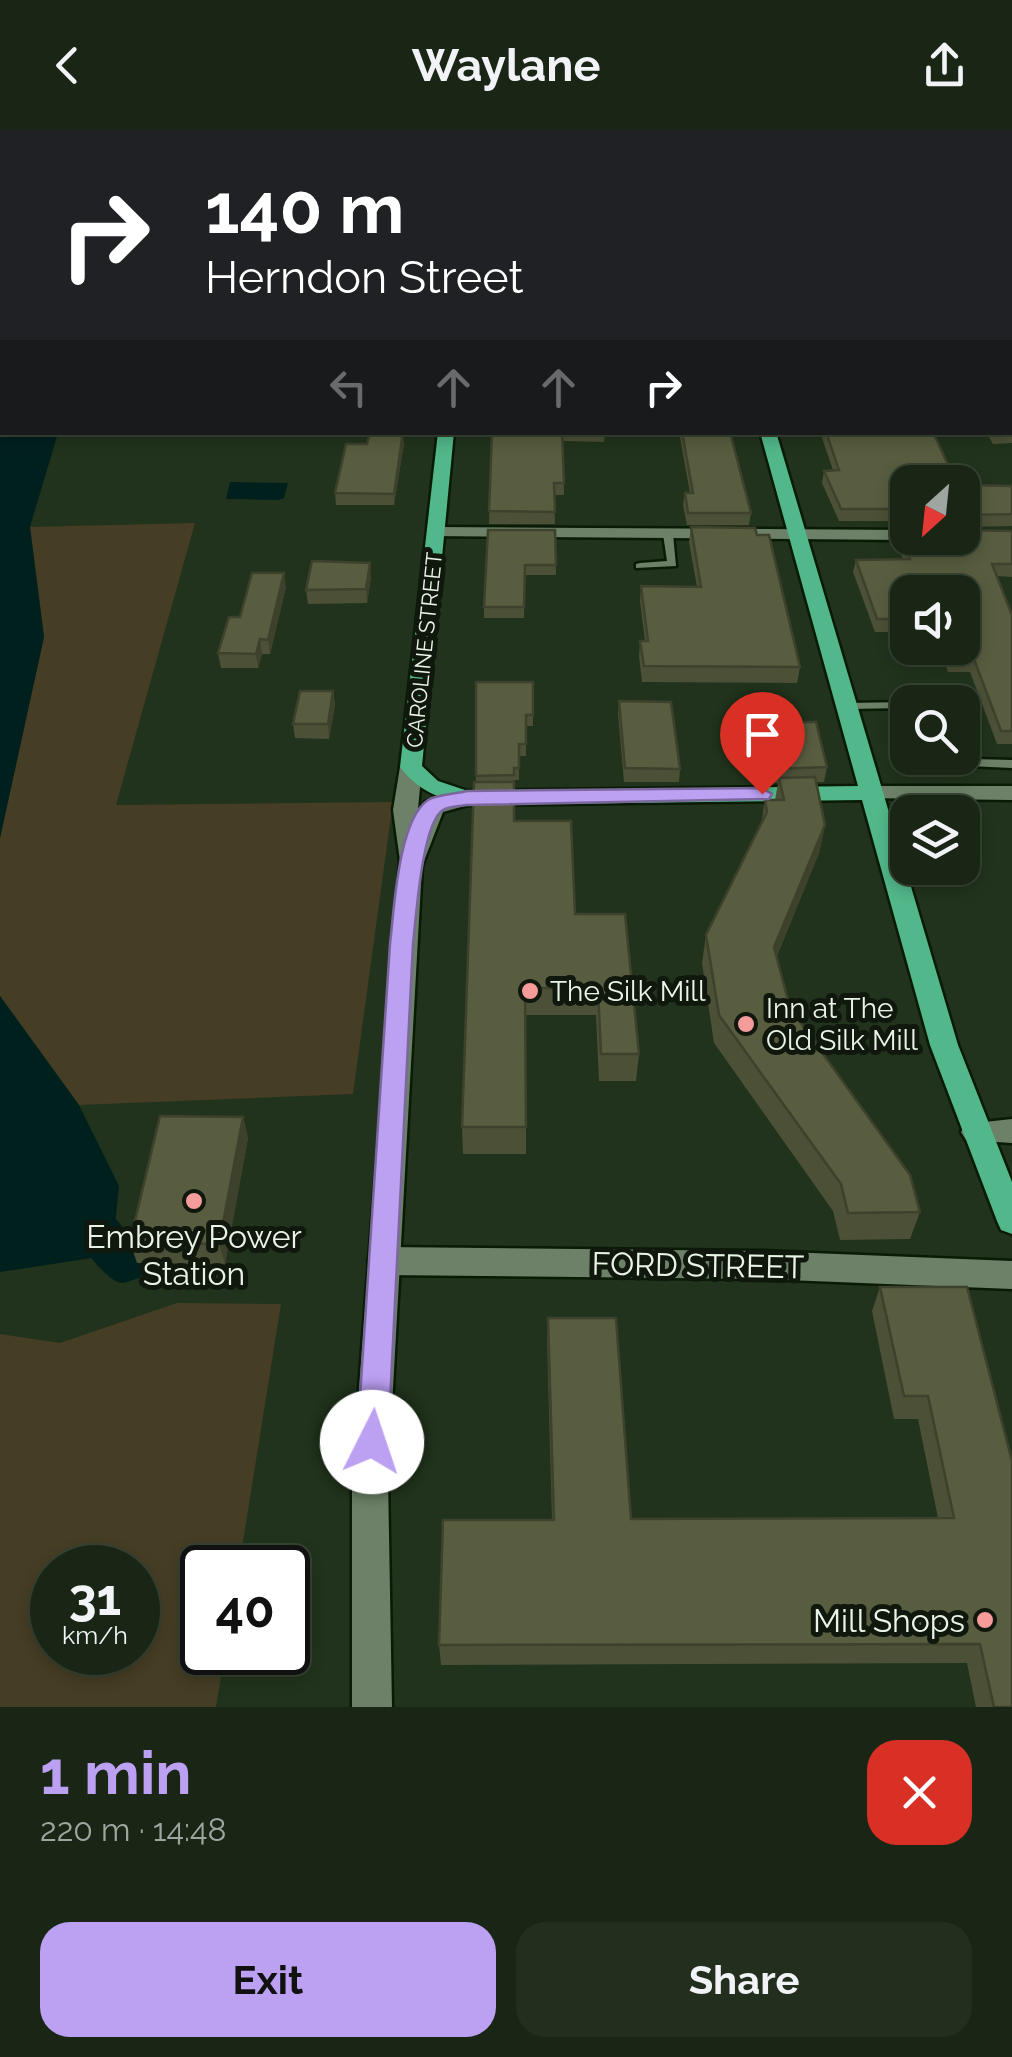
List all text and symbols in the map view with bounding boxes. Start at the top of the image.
icon: back [40,38,95,93]
icon: share [917,38,972,93]
text: Waylane [412,39,600,92]
text: 140 m [205,167,405,249]
icon: right [40,170,170,300]
text: Herndon Street [205,251,524,304]
icon: left [321,360,376,415]
icon: ahead [426,360,481,415]
icon: ahead [531,360,586,415]
icon: right [636,360,691,415]
north arrow [890,465,980,555]
map controls [890,465,980,885]
street label: CAROLINE STREET [401,550,447,749]
button: sound [890,575,980,665]
button: search [890,685,980,775]
pin [720,692,805,795]
icon: arrive [735,707,790,762]
button: layers [890,795,980,885]
place label: The Silk Mill [550,975,706,1008]
marker: The Silk Mill [519,980,541,1002]
place label: Inn at The Old Silk Mill [766,992,918,1057]
marker: Inn at The Old Silk Mill [735,1013,757,1035]
marker: Embrey Power Station [183,1190,205,1212]
place label: Embrey Power Station [86,1218,302,1292]
street label: FORD STREET [591,1245,805,1285]
position arrow [320,1390,424,1494]
speed limit sign: 40 [180,1545,310,1675]
text: 31 [69,1568,121,1627]
place label: Mill Shops [813,1602,965,1639]
marker: Mill Shops [974,1609,996,1631]
text: km/h [62,1620,128,1650]
text: 1 min [40,1738,191,1808]
button: close [867,1740,972,1845]
text: 220 m · 14:48 [40,1811,227,1848]
button: Exit [40,1922,496,2037]
button: Share [516,1922,972,2037]

